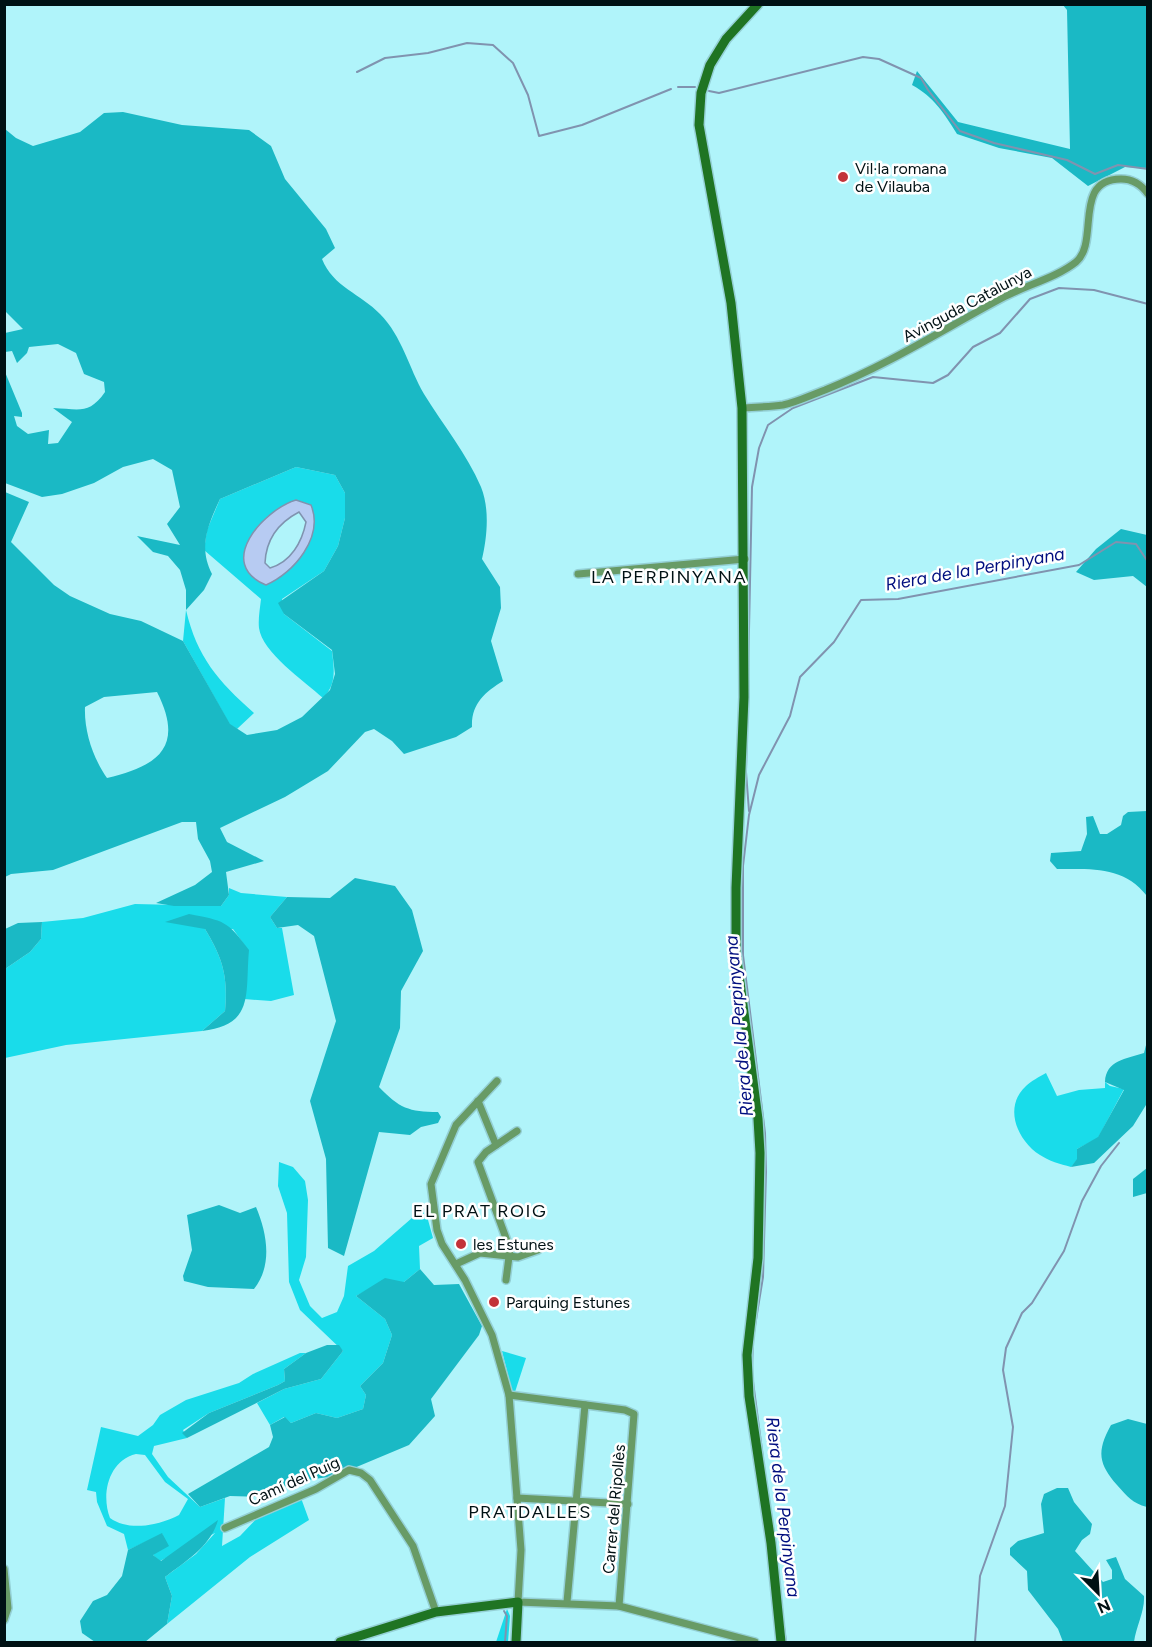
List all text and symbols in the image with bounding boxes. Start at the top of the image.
place label: Vil·la romana de Vilauba [855,159,947,196]
marker: Vil·la romana de Vilauba [836,170,850,184]
street label: Avinguda Catalunya [899,262,1035,346]
water label: Riera de la Perpinyana [884,542,1067,596]
district label: LA PERPINYANA [591,566,747,588]
water label: Riera de la Perpinyana [720,934,758,1117]
district label: EL PRAT ROIG [413,1200,547,1222]
place label: les Estunes [473,1235,554,1254]
marker: les Estunes [454,1237,468,1251]
place label: Parquing Estunes [506,1293,630,1312]
marker: Parquing Estunes [487,1295,501,1309]
water label: Riera de la Perpinyana [761,1415,805,1599]
street label: Carrer del Ripollès [599,1443,629,1575]
street label: Camí del Puig [245,1452,343,1510]
district label: PRATDALLES [468,1501,592,1523]
north arrow [1068,1563,1128,1623]
text: N [1094,1595,1113,1617]

